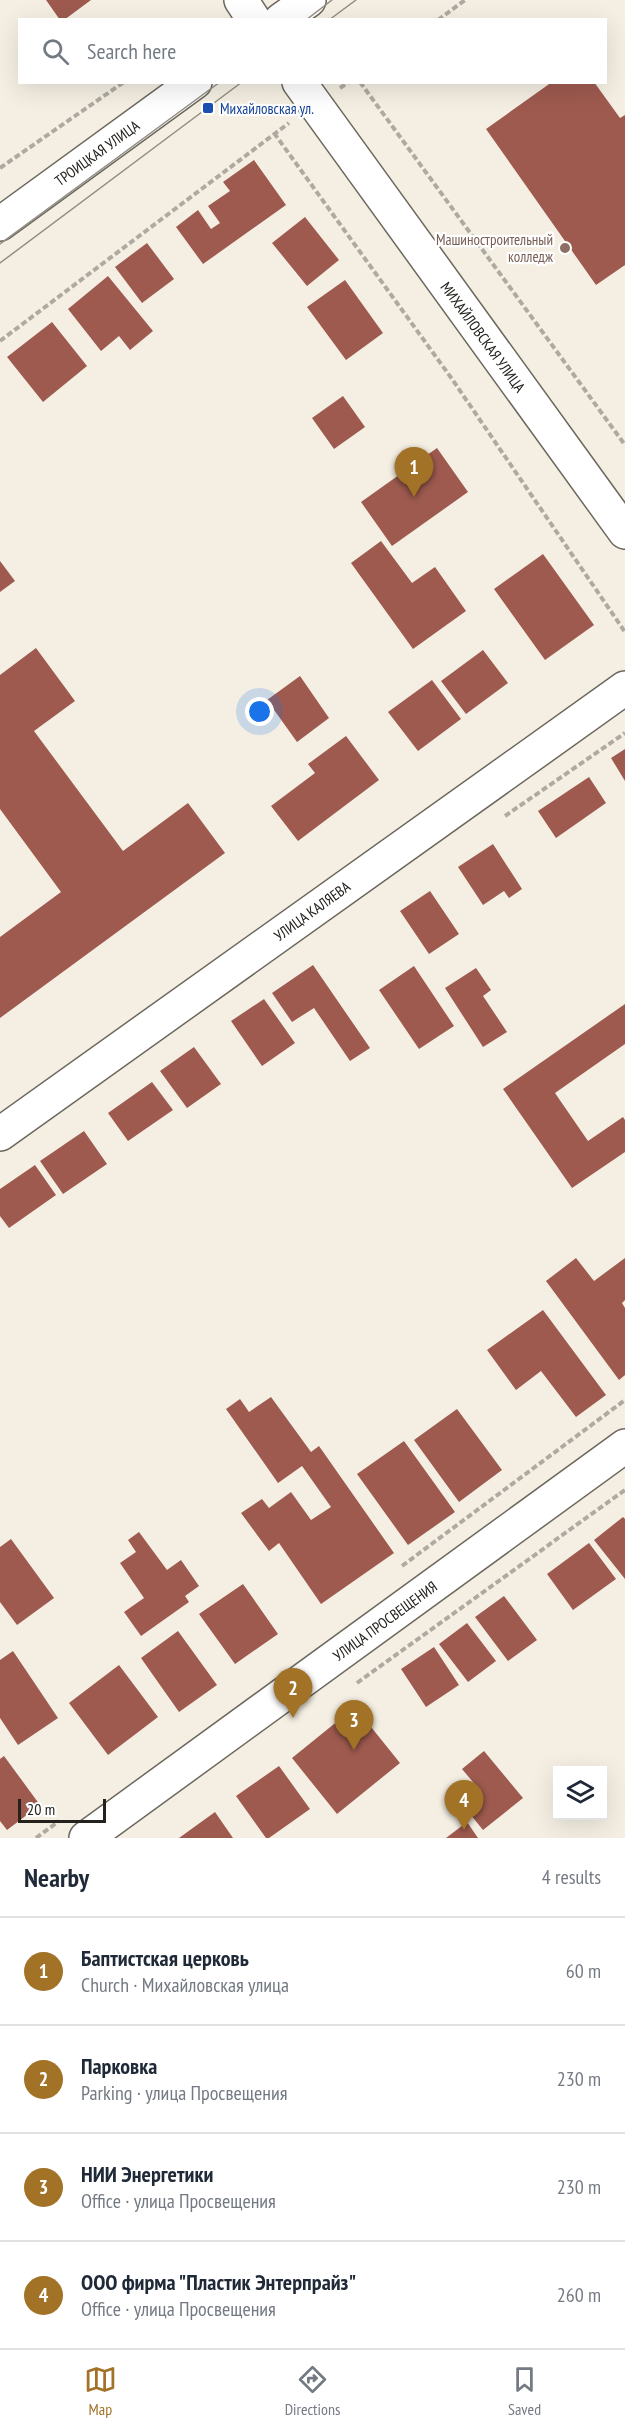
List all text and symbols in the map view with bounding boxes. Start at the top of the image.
search box [18,18,607,84]
icon: search [39,35,72,68]
text: Search here [87,37,176,65]
place label: Михайловская ул. [220,99,314,118]
marker: Михайловская ул. [201,101,215,115]
street label: ТРОИЦКАЯ УЛИЦА [51,115,144,190]
place label: Машиностроительный колледж [436,230,554,266]
marker: Машиностроительный колледж [558,241,572,255]
street label: МИХАЙЛОВСКАЯ УЛИЦА [437,278,530,397]
pin: 1 [394,448,434,497]
your location [245,697,274,726]
street label: УЛИЦА КАЛЯЕВА [270,876,355,945]
street label: УЛИЦА ПРОСВЕЩЕНИЯ [329,1577,441,1665]
pin: 2 [274,1668,312,1718]
pin: 3 [334,1700,374,1750]
map controls [553,1766,607,1820]
button: layers [553,1766,607,1820]
pin: 4 [444,1780,484,1830]
scale bar [18,1796,106,1824]
text: 20 m [27,1799,55,1819]
text: Nearby [24,1861,89,1894]
text: 4 results [542,1864,601,1890]
text: Баптистская церковь [81,1944,249,1972]
text: 1 [39,1958,48,1984]
text: 60 m [566,1958,601,1984]
text: Church · Михайловская улица [81,1972,289,1998]
text: Парковка [81,2052,157,2080]
text: 2 [39,2066,48,2092]
text: 230 m [557,2066,601,2092]
text: Parking · улица Просвещения [81,2080,287,2106]
text: НИИ Энергетики [81,2160,213,2188]
text: 3 [39,2174,48,2200]
text: 230 m [557,2174,601,2200]
text: Office · улица Просвещения [81,2188,276,2214]
text: ООО фирма "Пластик Энтерпрайз" [81,2268,356,2296]
text: 4 [39,2282,48,2308]
text: 260 m [557,2282,601,2308]
text: Office · улица Просвещения [81,2296,276,2322]
tab: Map [84,2363,117,2419]
tab: Directions [285,2363,340,2419]
tab: Saved [508,2363,541,2419]

